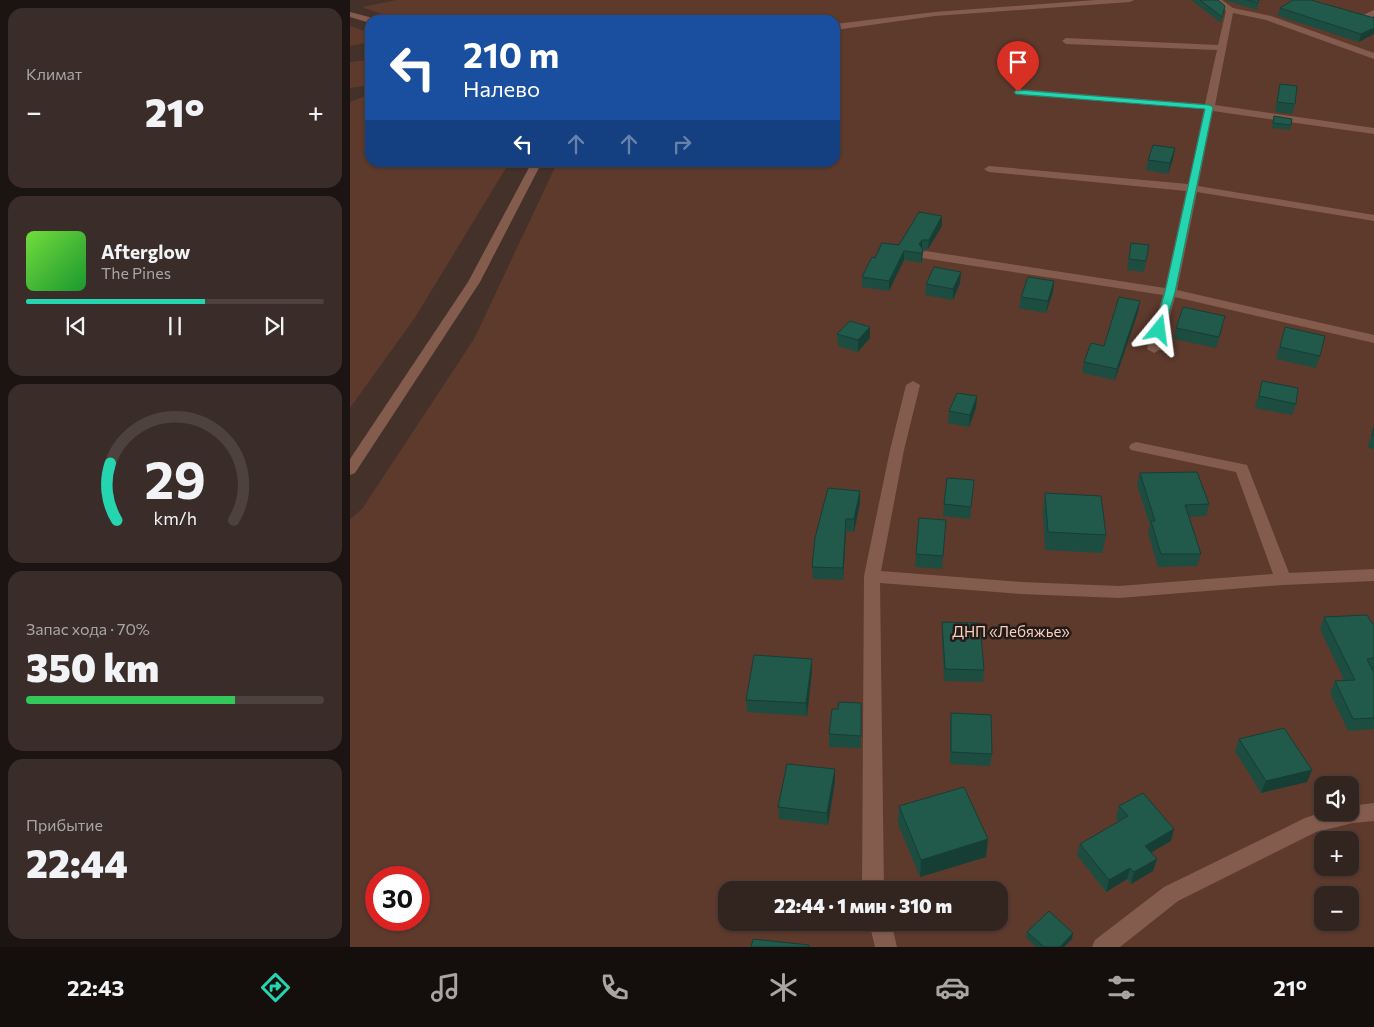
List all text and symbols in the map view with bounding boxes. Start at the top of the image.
text: 210 m [463,32,559,75]
icon: left [380,35,445,100]
pin [997,41,1039,92]
icon: arrive [1004,48,1032,76]
text: Климат [26,64,82,83]
text: Налево [463,75,540,102]
text: 21° [145,88,205,135]
text: − [26,94,42,128]
text: + [308,94,324,128]
icon: left [509,130,537,158]
icon: ahead [562,130,590,158]
icon: ahead [615,130,643,158]
icon: right [668,130,696,158]
text: Afterglow [101,240,190,263]
text: The Pines [101,263,171,282]
position arrow [1132,303,1184,355]
icon: previous [62,312,90,340]
icon: pause [161,312,189,340]
icon: next [260,312,288,340]
text: 29 [144,446,206,510]
text: km/h [153,507,197,529]
text: Запас хода · 70% [26,619,150,638]
park label: ДНП «Лебяжье» [952,622,1070,640]
text: 350 km [26,643,159,690]
map controls [1314,776,1359,931]
button: sound [1314,776,1359,821]
text: Прибытие [26,815,103,834]
button: + [1314,831,1359,876]
text: 22:44 [26,839,128,886]
speed limit sign: 30 [365,866,430,931]
button: − [1314,886,1359,931]
text: 22:44 · 1 мин · 310 m [774,894,952,917]
icon: directions [258,970,293,1005]
icon: music [428,970,463,1005]
icon: phone [597,970,632,1005]
icon: climate [766,970,801,1005]
icon: car [935,970,970,1005]
icon: filters [1104,970,1139,1005]
text: 22:43 [67,974,124,1001]
text: 21° [1273,974,1307,1001]

